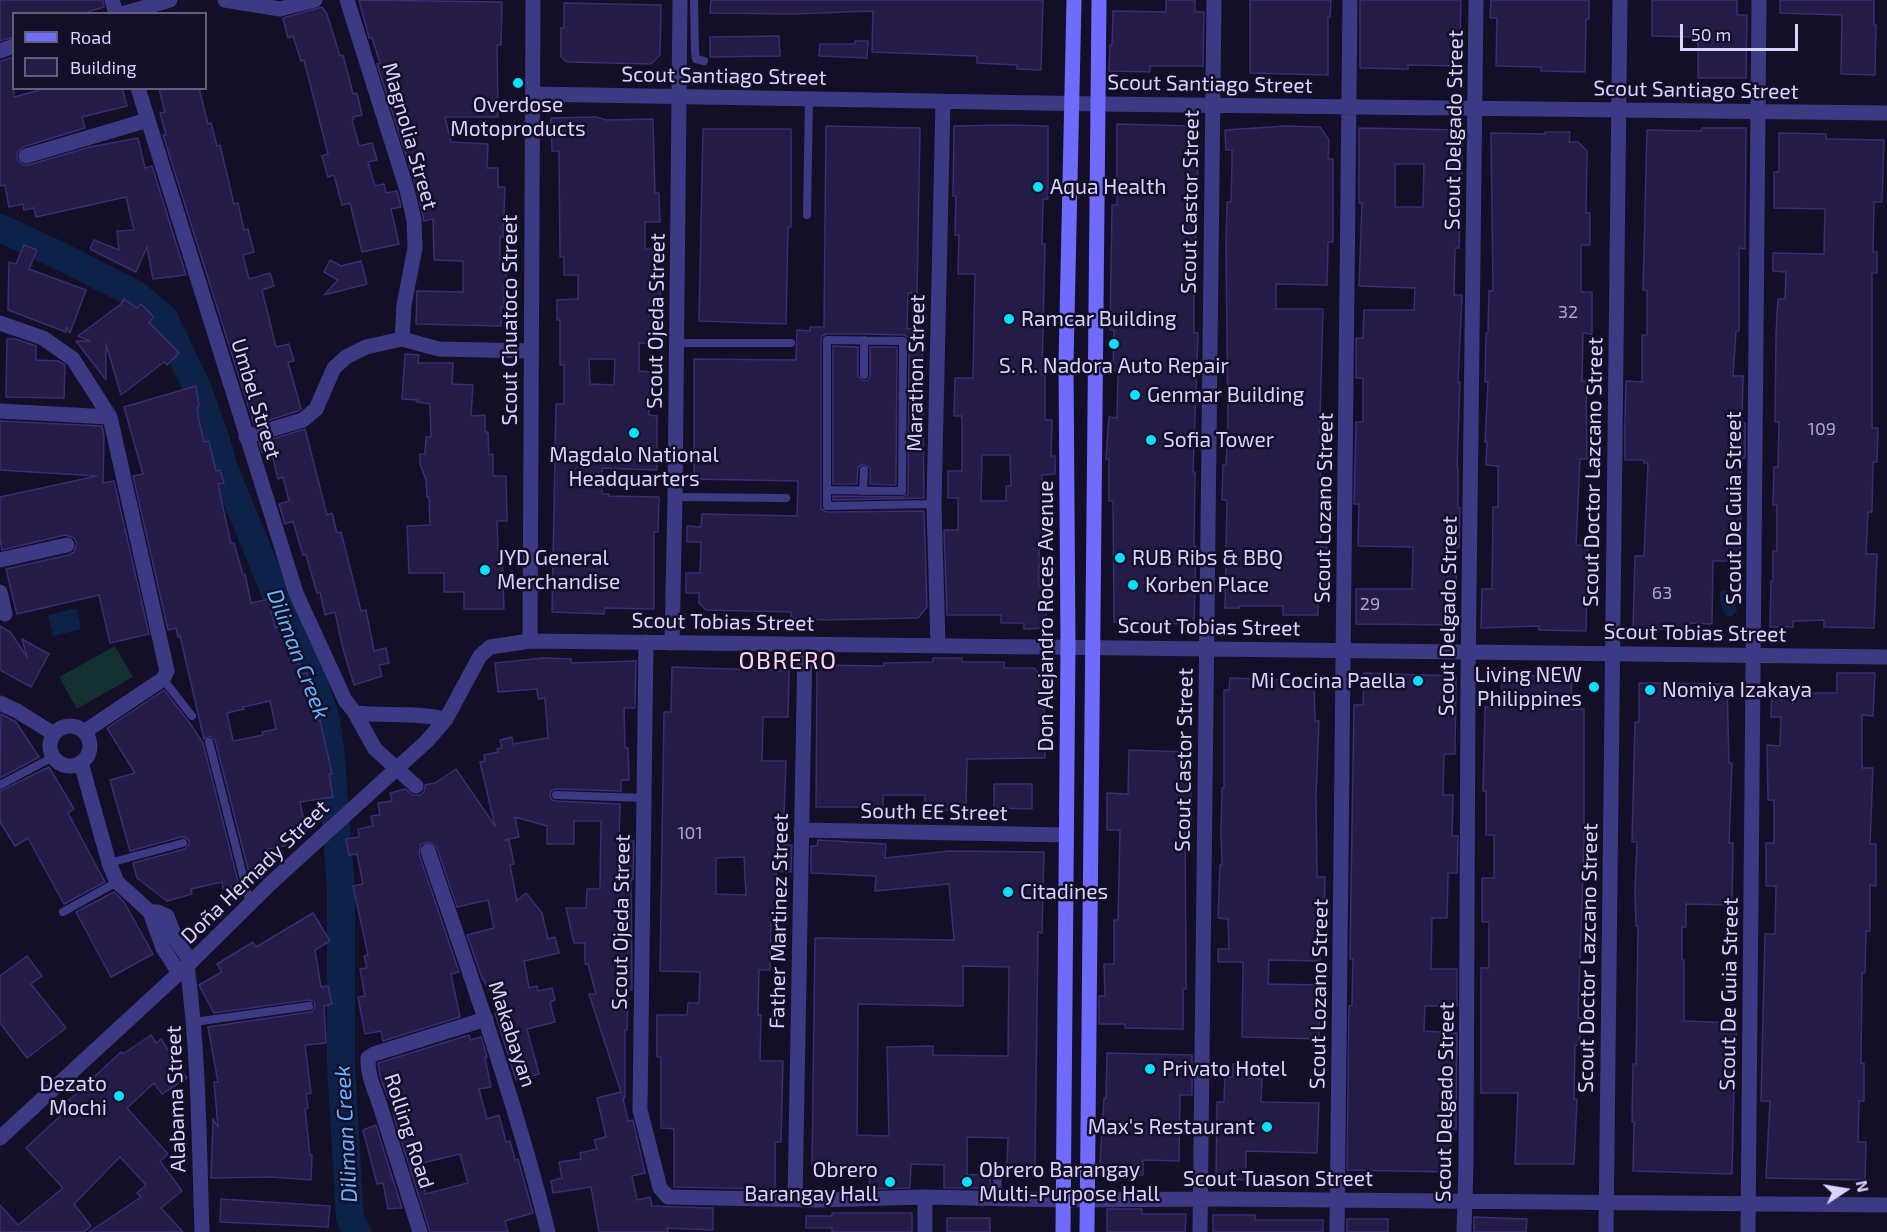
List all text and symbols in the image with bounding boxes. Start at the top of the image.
legend [12,12,207,90]
scale bar [1683,12,1802,50]
text: 50 m [1691,23,1731,45]
text: Road [70,26,111,48]
street label: Scout Delgado Street [1440,30,1468,230]
text: Building [70,56,137,78]
street label: Magnolia Street [377,60,443,212]
street label: Scout Santiago Street [621,62,827,90]
street label: Scout Santiago Street [1107,70,1313,98]
marker: Overdose Motoproducts [511,76,525,90]
street label: Scout Santiago Street [1593,76,1799,104]
place label: Overdose Motoproducts [450,92,586,142]
street label: Scout Castor Street [1176,110,1204,294]
place label: Aqua Health [1050,174,1166,200]
marker: Aqua Health [1031,180,1045,194]
street label: Scout Chuatoco Street [497,214,523,426]
street label: Scout Ojeda Street [642,233,670,409]
street label: Marathon Street [902,294,930,452]
house number: 32 [1558,301,1578,323]
place label: Ramcar Building [1021,306,1176,332]
marker: Ramcar Building [1002,312,1016,326]
street label: Umbel Street [226,336,286,462]
marker: S. R. Nadora Auto Repair [1107,337,1121,351]
street label: Scout Doctor Lazcano Street [1578,337,1608,607]
place label: S. R. Nadora Auto Repair [999,353,1229,379]
place label: Genmar Building [1147,382,1304,408]
marker: Genmar Building [1128,388,1142,402]
street label: Scout De Guia Street [1721,411,1747,605]
street label: Scout Lozano Street [1310,413,1338,603]
house number: 109 [1808,418,1836,440]
marker: Magdalo National Headquarters [627,426,641,440]
place label: Sofia Tower [1163,427,1274,453]
marker: Sofia Tower [1144,433,1158,447]
place label: Magdalo National Headquarters [549,442,719,492]
street label: Don Alejandro Roces Avenue [1033,480,1059,752]
street label: Scout Delgado Street [1434,516,1462,716]
place label: JYD General Merchandise [497,545,620,595]
place label: RUB Ribs & BBQ [1132,545,1283,571]
marker: RUB Ribs & BBQ [1113,551,1127,565]
marker: JYD General Merchandise [478,563,492,577]
place label: Korben Place [1145,572,1269,598]
marker: Korben Place [1126,578,1140,592]
house number: 63 [1652,582,1672,604]
water label: Diliman Creek [261,585,335,723]
house number: 29 [1360,593,1380,615]
street label: Scout Tobias Street [631,608,815,636]
street label: Scout Tobias Street [1117,613,1301,641]
street label: Scout Tobias Street [1603,619,1787,647]
district label: OBRERO [738,647,838,675]
place label: Living NEW Philippines [1475,662,1582,712]
street label: Scout Castor Street [1170,668,1198,852]
place label: Mi Cocina Paella [1251,668,1406,694]
marker: Mi Cocina Paella [1411,674,1425,688]
place label: Nomiya Izakaya [1662,677,1812,703]
marker: Living NEW Philippines [1587,680,1601,694]
marker: Nomiya Izakaya [1643,683,1657,697]
street label: Doña Hemady Street [176,795,334,949]
street label: South EE Street [860,798,1008,826]
street label: Father Martinez Street [765,813,793,1029]
house number: 101 [677,822,703,844]
street label: Scout Doctor Lazcano Street [1573,823,1603,1093]
street label: Scout Ojeda Street [607,834,635,1010]
place label: Citadines [1020,879,1108,905]
marker: Citadines [1001,885,1015,899]
street label: Scout De Guia Street [1715,897,1743,1091]
street label: Scout Lozano Street [1305,899,1333,1089]
street label: Makabayan [483,978,541,1090]
street label: Scout Delgado Street [1431,1002,1459,1202]
street label: Alabama Street [161,1025,191,1173]
place label: Privato Hotel [1162,1056,1287,1082]
marker: Privato Hotel [1143,1062,1157,1076]
water label: Diliman Creek [329,1065,363,1203]
street label: Rolling Road [379,1070,439,1192]
place label: Dezato Mochi [40,1071,107,1121]
marker: Dezato Mochi [112,1089,126,1103]
place label: Max's Restaurant [1088,1114,1255,1140]
marker: Max's Restaurant [1260,1120,1274,1134]
place label: Obrero Barangay Hall [744,1157,878,1207]
place label: Obrero Barangay Multi-Purpose Hall [979,1157,1160,1207]
north arrow [1815,1160,1875,1220]
street label: Scout Tuason Street [1183,1166,1373,1192]
marker: Obrero Barangay Hall [883,1175,897,1189]
marker: Obrero Barangay Multi-Purpose Hall [960,1175,974,1189]
text: N [1853,1179,1874,1194]

